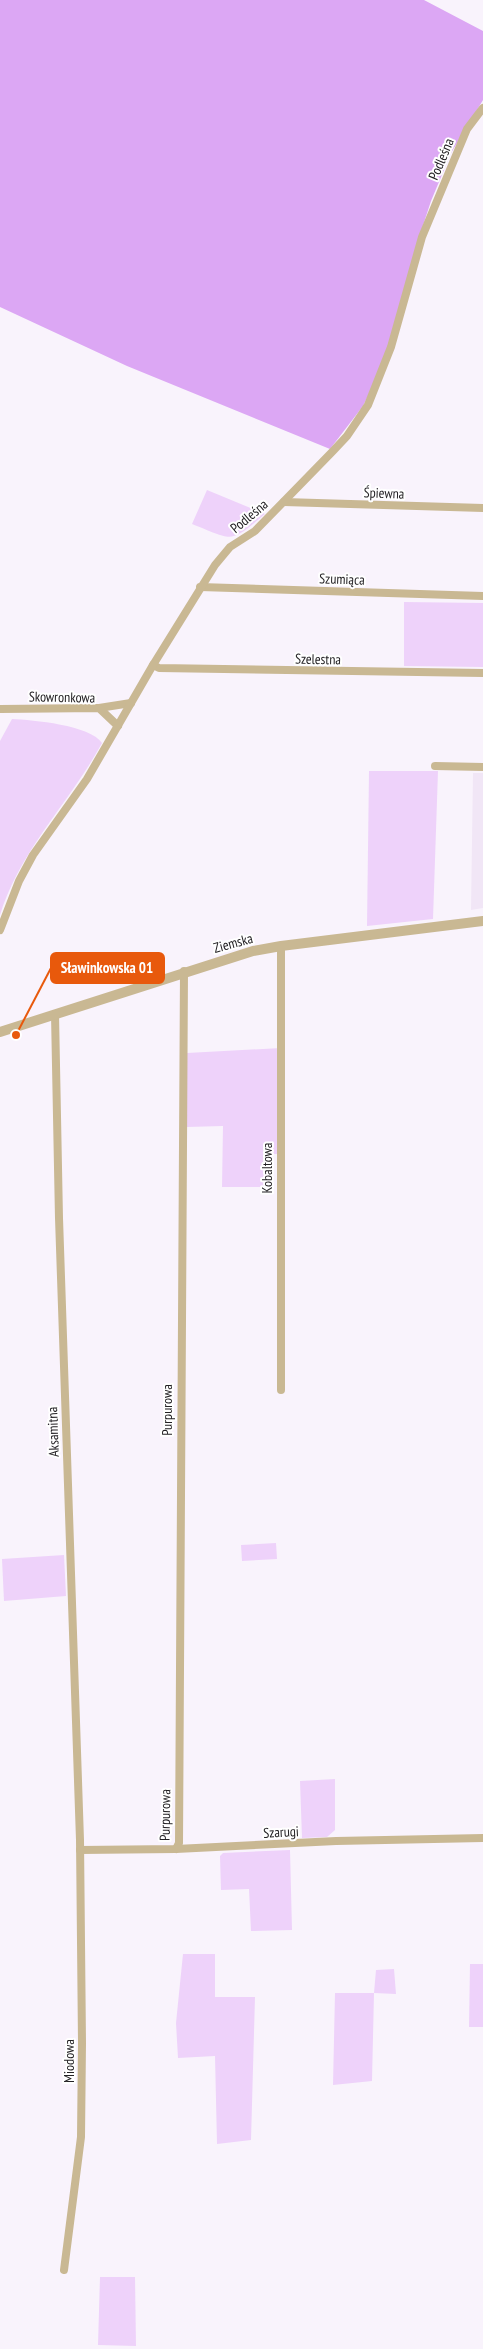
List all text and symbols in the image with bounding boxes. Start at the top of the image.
street label: Podleśna [424,135,458,183]
street label: Śpiewna [363,483,405,503]
street label: Podleśna [227,495,271,537]
street label: Szumiąca [319,569,365,589]
street label: Szelestna [295,650,341,668]
street label: Skowronkowa [29,687,95,707]
street label: Ziemska [211,929,255,957]
callout: Sławinkowska 01 [51,953,164,983]
text: Sławinkowska 01 [61,958,153,977]
street label: Kobaltowa [258,1143,276,1193]
street label: Purpurowa [158,1384,176,1436]
street label: Aksamitna [43,1407,63,1457]
street label: Purpurowa [156,1789,174,1841]
street label: Szarugi [263,1822,299,1842]
street label: Miodowa [60,2039,78,2083]

